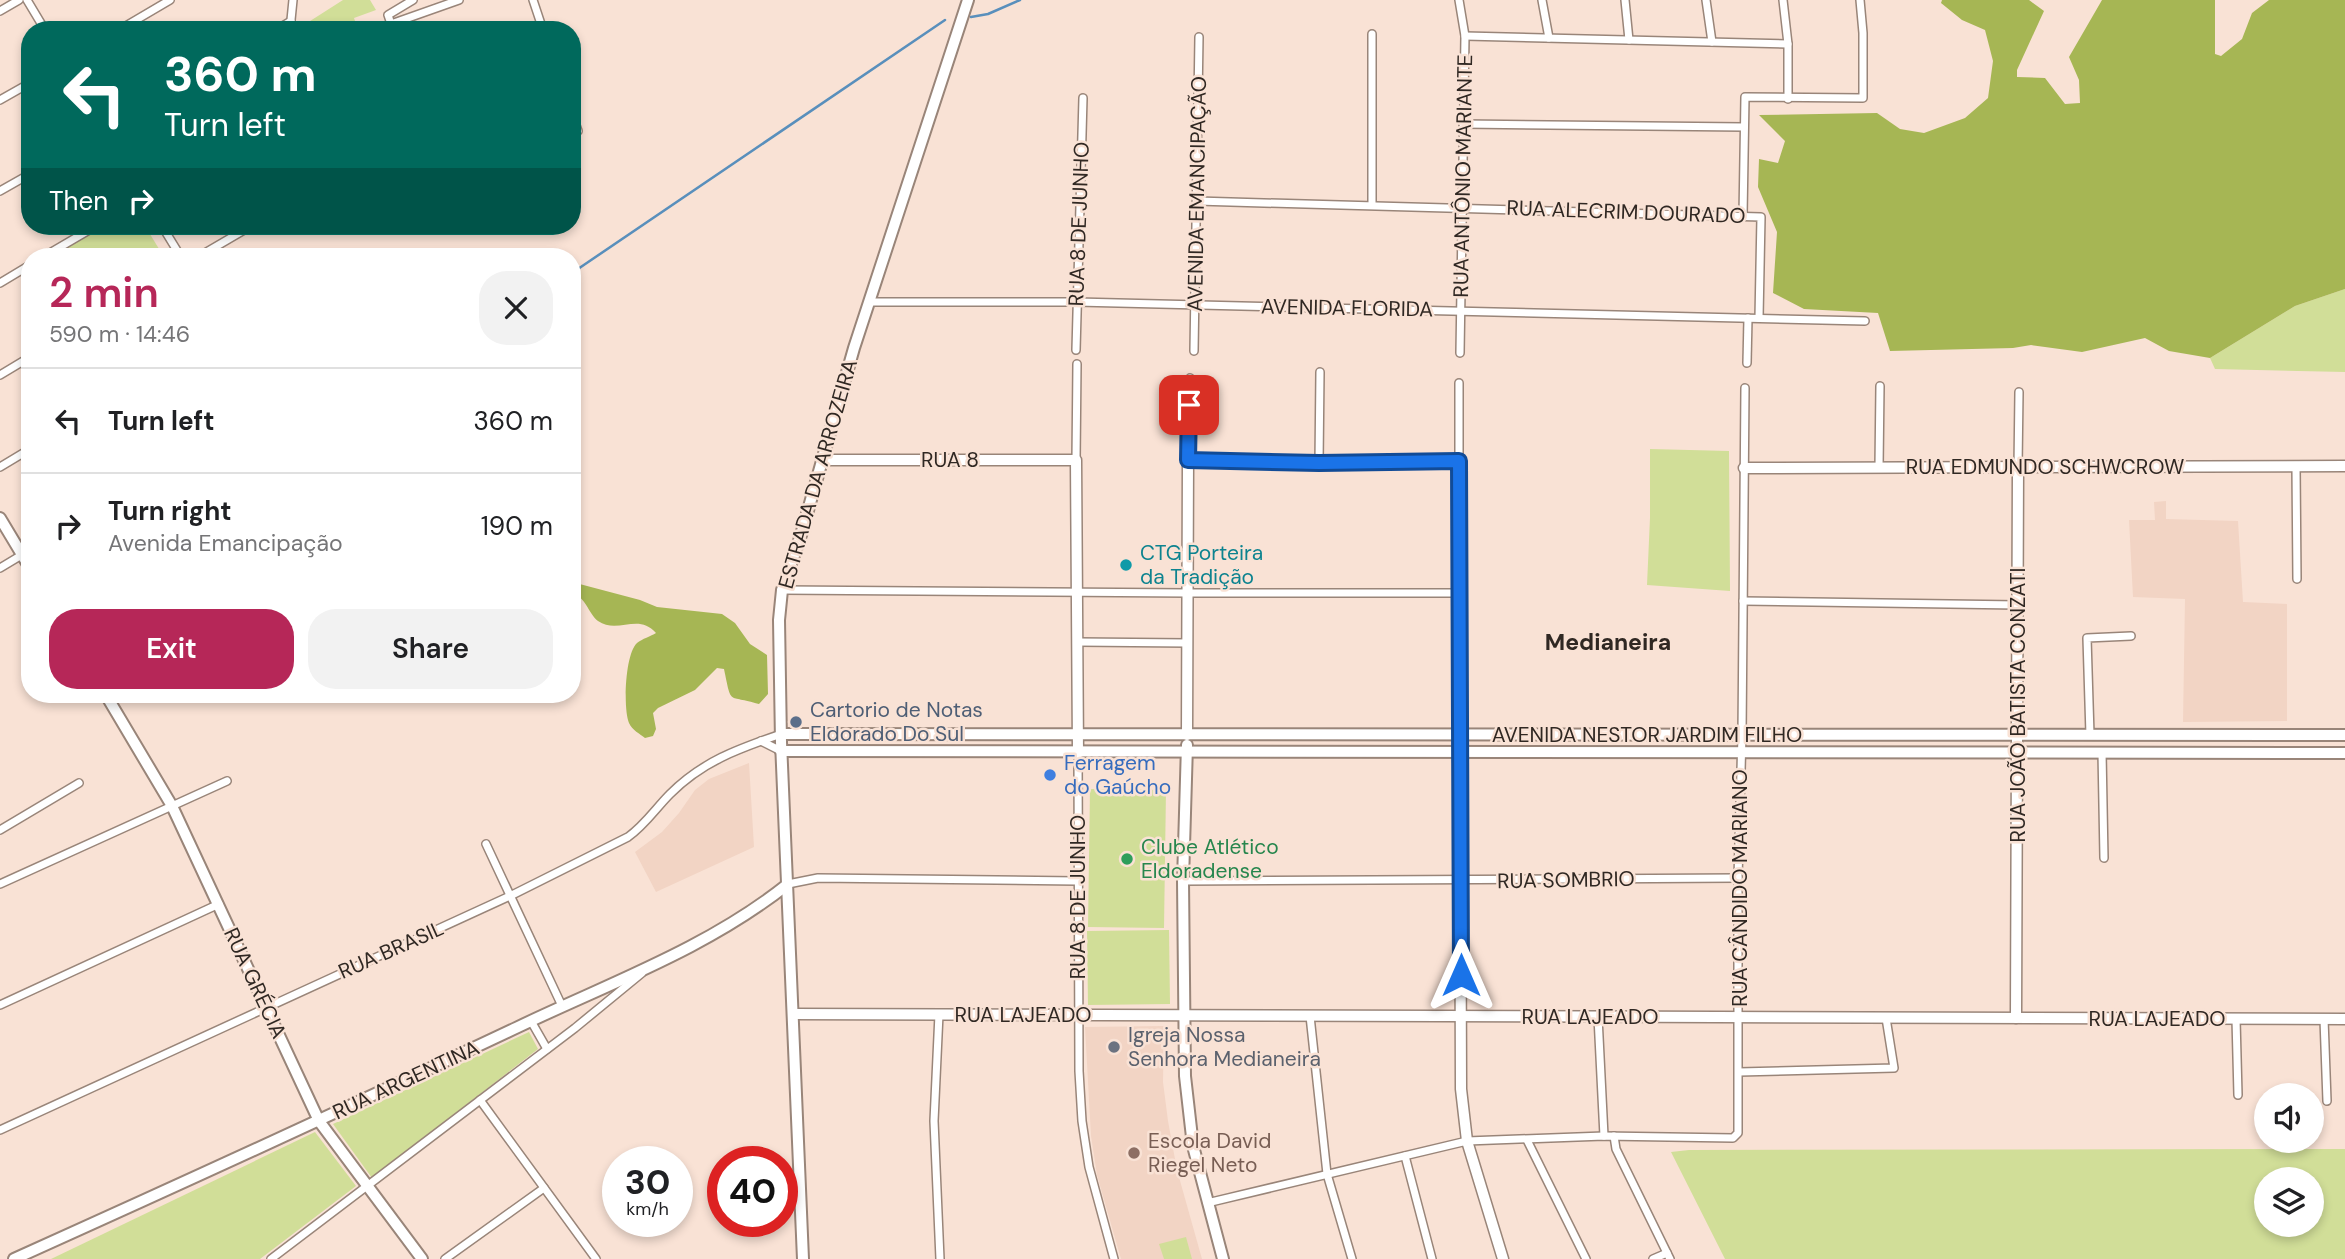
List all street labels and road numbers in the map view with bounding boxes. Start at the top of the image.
street label: RUA ANTÔNIO MARIANTE [1447,54,1479,298]
street label: AVENIDA EMANCIPAÇÃO [1181,76,1213,312]
street label: RUA 8 DE JUNHO [1062,141,1096,307]
street label: RUA ALECRIM DOURADO [1506,194,1746,230]
street label: AVENIDA FLORIDA [1261,293,1433,324]
street label: ESTRADA DA ARROZEIRA [772,356,864,592]
street label: RUA 8 [921,446,979,474]
street label: RUA EDMUNDO SCHWCROW [1906,453,2184,481]
street label: RUA JOÃO BATISTA CONZATI [2004,568,2032,842]
street label: AVENIDA NESTOR JARDIM FILHO [1492,721,1802,749]
street label: RUA CÂNDIDO MARIANO [1726,769,1754,1007]
street label: RUA 8 DE JUNHO [1064,815,1092,979]
street label: RUA SOMBRIO [1497,865,1635,895]
street label: RUA BRASIL [334,914,448,986]
street label: RUA GRÉCIA [217,923,293,1043]
street label: RUA LAJEADO [954,1001,1092,1029]
street label: RUA LAJEADO [1521,1003,1659,1031]
street label: RUA LAJEADO [2088,1005,2226,1033]
street label: RUA ARGENTINA [328,1034,484,1126]

